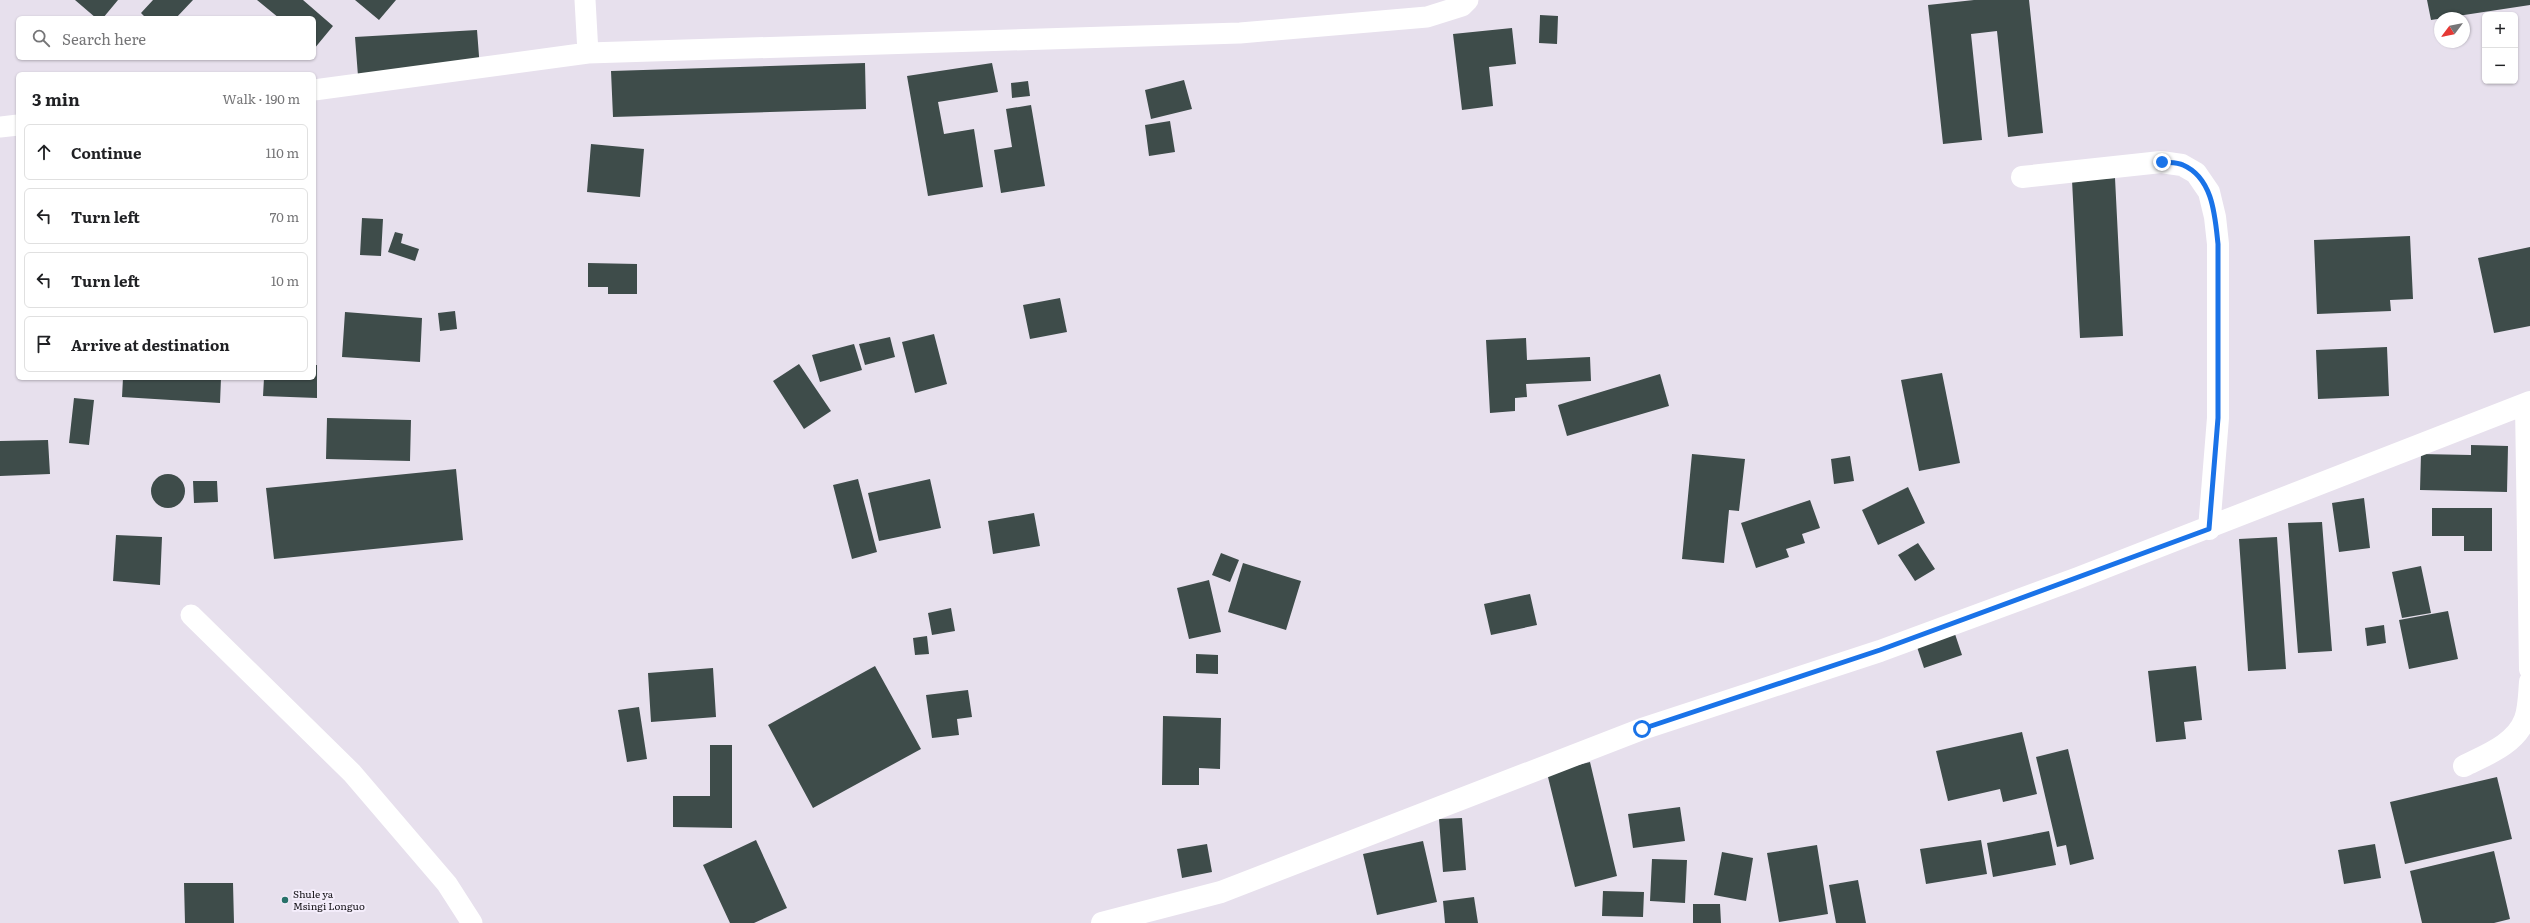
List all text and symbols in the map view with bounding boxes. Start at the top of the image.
north arrow [2434,12,2470,48]
map controls [2482,12,2518,84]
button: + [2482,12,2518,48]
search box [16,16,316,60]
icon: search [30,27,52,49]
text: Search here [62,27,146,50]
button: − [2482,48,2518,84]
text: 3 min [32,86,80,111]
text: Walk · 190 m [222,89,300,108]
icon: ahead [33,141,55,163]
text: Continue [71,141,141,164]
text: 110 m [266,143,299,162]
route end [2153,153,2171,171]
icon: left [33,205,55,227]
text: Turn left [71,205,140,228]
text: 70 m [270,207,299,226]
icon: left [33,269,55,291]
text: Turn left [71,269,140,292]
text: 10 m [271,271,299,290]
icon: arrive [33,333,55,355]
text: Arrive at destination [71,333,230,356]
route start [1633,720,1651,738]
place label: Shule ya Msingi Longuo [293,886,365,913]
marker: Shule ya Msingi Longuo [280,895,290,905]

